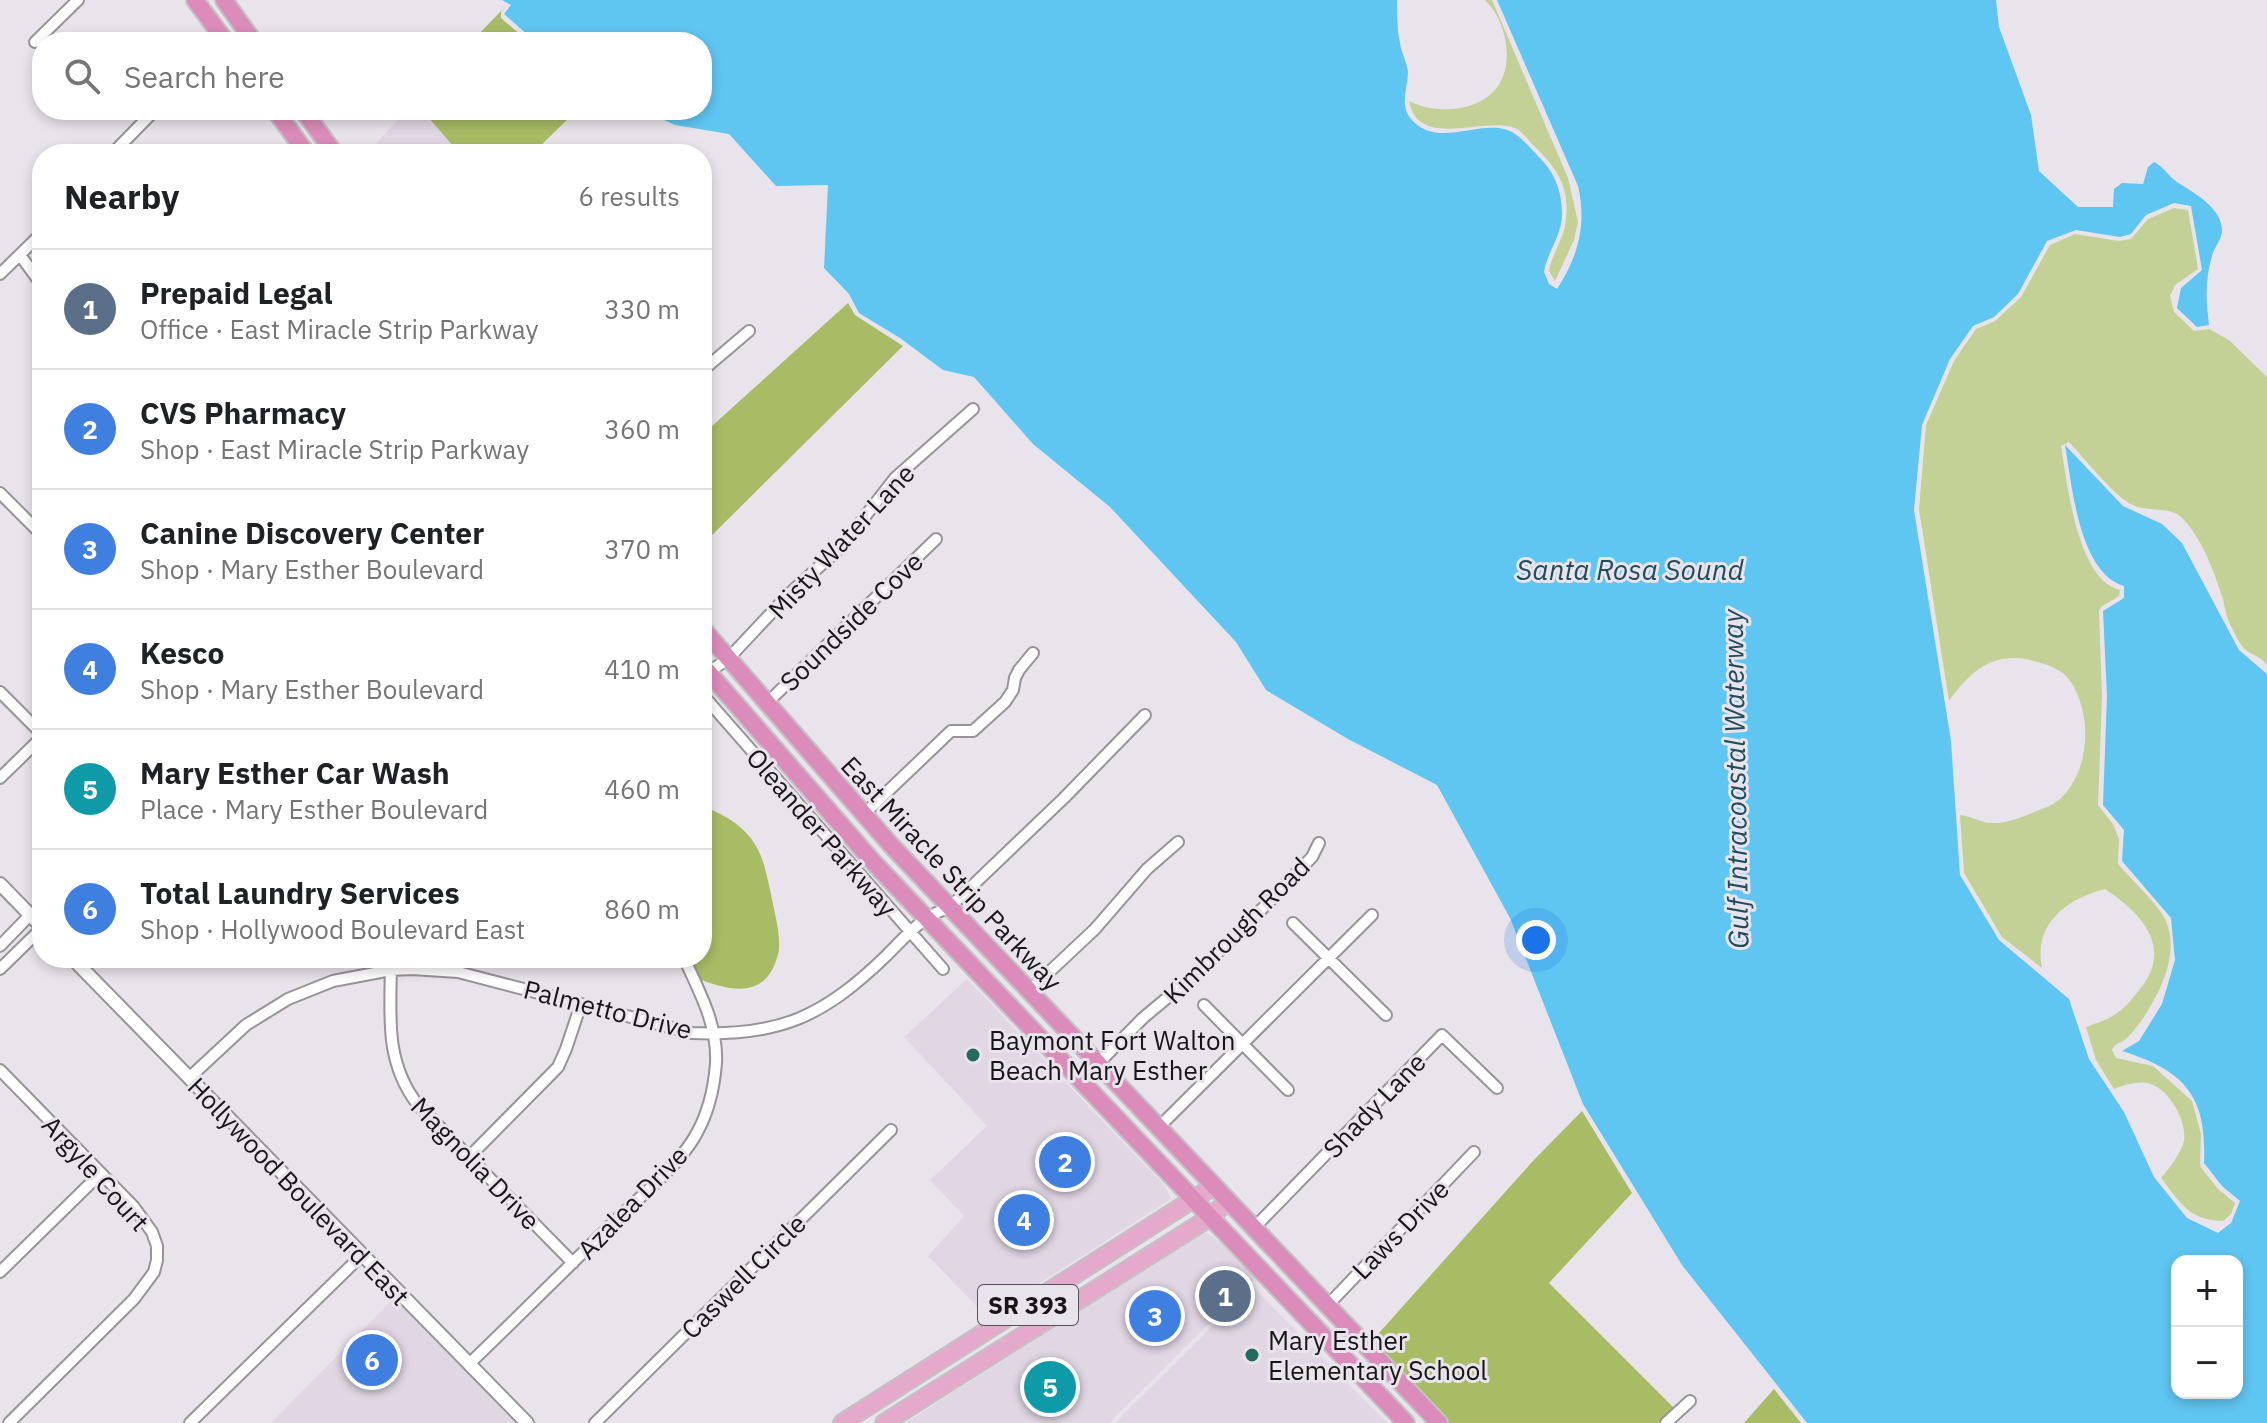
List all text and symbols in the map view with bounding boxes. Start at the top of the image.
search box [32,32,712,120]
icon: search [60,54,104,98]
text: Search here [124,57,285,96]
text: Nearby [64,174,179,218]
text: 6 results [578,179,680,213]
text: Prepaid Legal [140,273,333,312]
text: 1 [82,292,98,326]
text: 330 m [604,292,680,326]
text: Office · East Miracle Strip Parkway [140,312,538,346]
text: CVS Pharmacy [140,393,346,432]
text: 2 [82,412,98,446]
text: 360 m [604,412,680,446]
text: Shop · East Miracle Strip Parkway [140,432,529,466]
street label: Misty Water Lane [760,456,922,626]
text: Canine Discovery Center [140,513,484,552]
text: 3 [82,532,98,566]
text: 370 m [604,532,680,566]
street label: Soundside Cove [772,544,930,698]
water label: Santa Rosa Sound [1516,551,1745,588]
text: Shop · Mary Esther Boulevard [140,552,484,586]
water label: Gulf Intracoastal Waterway [1714,608,1756,949]
text: Kesco [140,633,224,672]
text: 4 [82,652,98,686]
text: 410 m [604,652,680,686]
text: Shop · Mary Esther Boulevard [140,672,484,706]
street label: Oleander Parkway [739,741,905,923]
street label: East Miracle Strip Parkway [834,748,1070,998]
text: Mary Esther Car Wash [140,753,450,792]
text: 5 [82,772,98,806]
text: 460 m [604,772,680,806]
text: Place · Mary Esther Boulevard [140,792,488,826]
street label: Kimbrough Road [1155,849,1317,1011]
text: Total Laundry Services [140,873,460,912]
text: 6 [82,892,98,926]
text: 860 m [604,892,680,926]
text: Shop · Hollywood Boulevard East [140,912,525,946]
your location [1516,920,1556,960]
street label: Palmetto Drive [520,972,696,1046]
place label: Baymont Fort Walton Beach Mary Esther [989,1023,1235,1087]
street label: Shady Lane [1315,1045,1433,1165]
marker: Baymont Fort Walton Beach Mary Esther [964,1046,982,1064]
street label: Hollywood Boulevard East [181,1069,417,1313]
street label: Magnolia Drive [404,1089,548,1237]
street label: Argyle Court [35,1108,157,1238]
pin: 2 [1039,1132,1091,1192]
street label: Azalea Drive [570,1138,694,1266]
street label: Laws Drive [1344,1172,1456,1286]
pin: 4 [998,1190,1050,1250]
street label: Caswell Circle [673,1206,813,1346]
map controls [2171,1255,2243,1399]
button: + [2171,1255,2243,1327]
pin: 1 [1199,1266,1251,1326]
road number: SR 393 [978,1285,1078,1325]
pin: 3 [1129,1286,1181,1346]
place label: Mary Esther Elementary School [1268,1323,1487,1387]
button: − [2171,1327,2243,1399]
pin: 6 [346,1330,398,1390]
marker: Mary Esther Elementary School [1243,1346,1261,1364]
pin: 5 [1024,1357,1076,1417]

